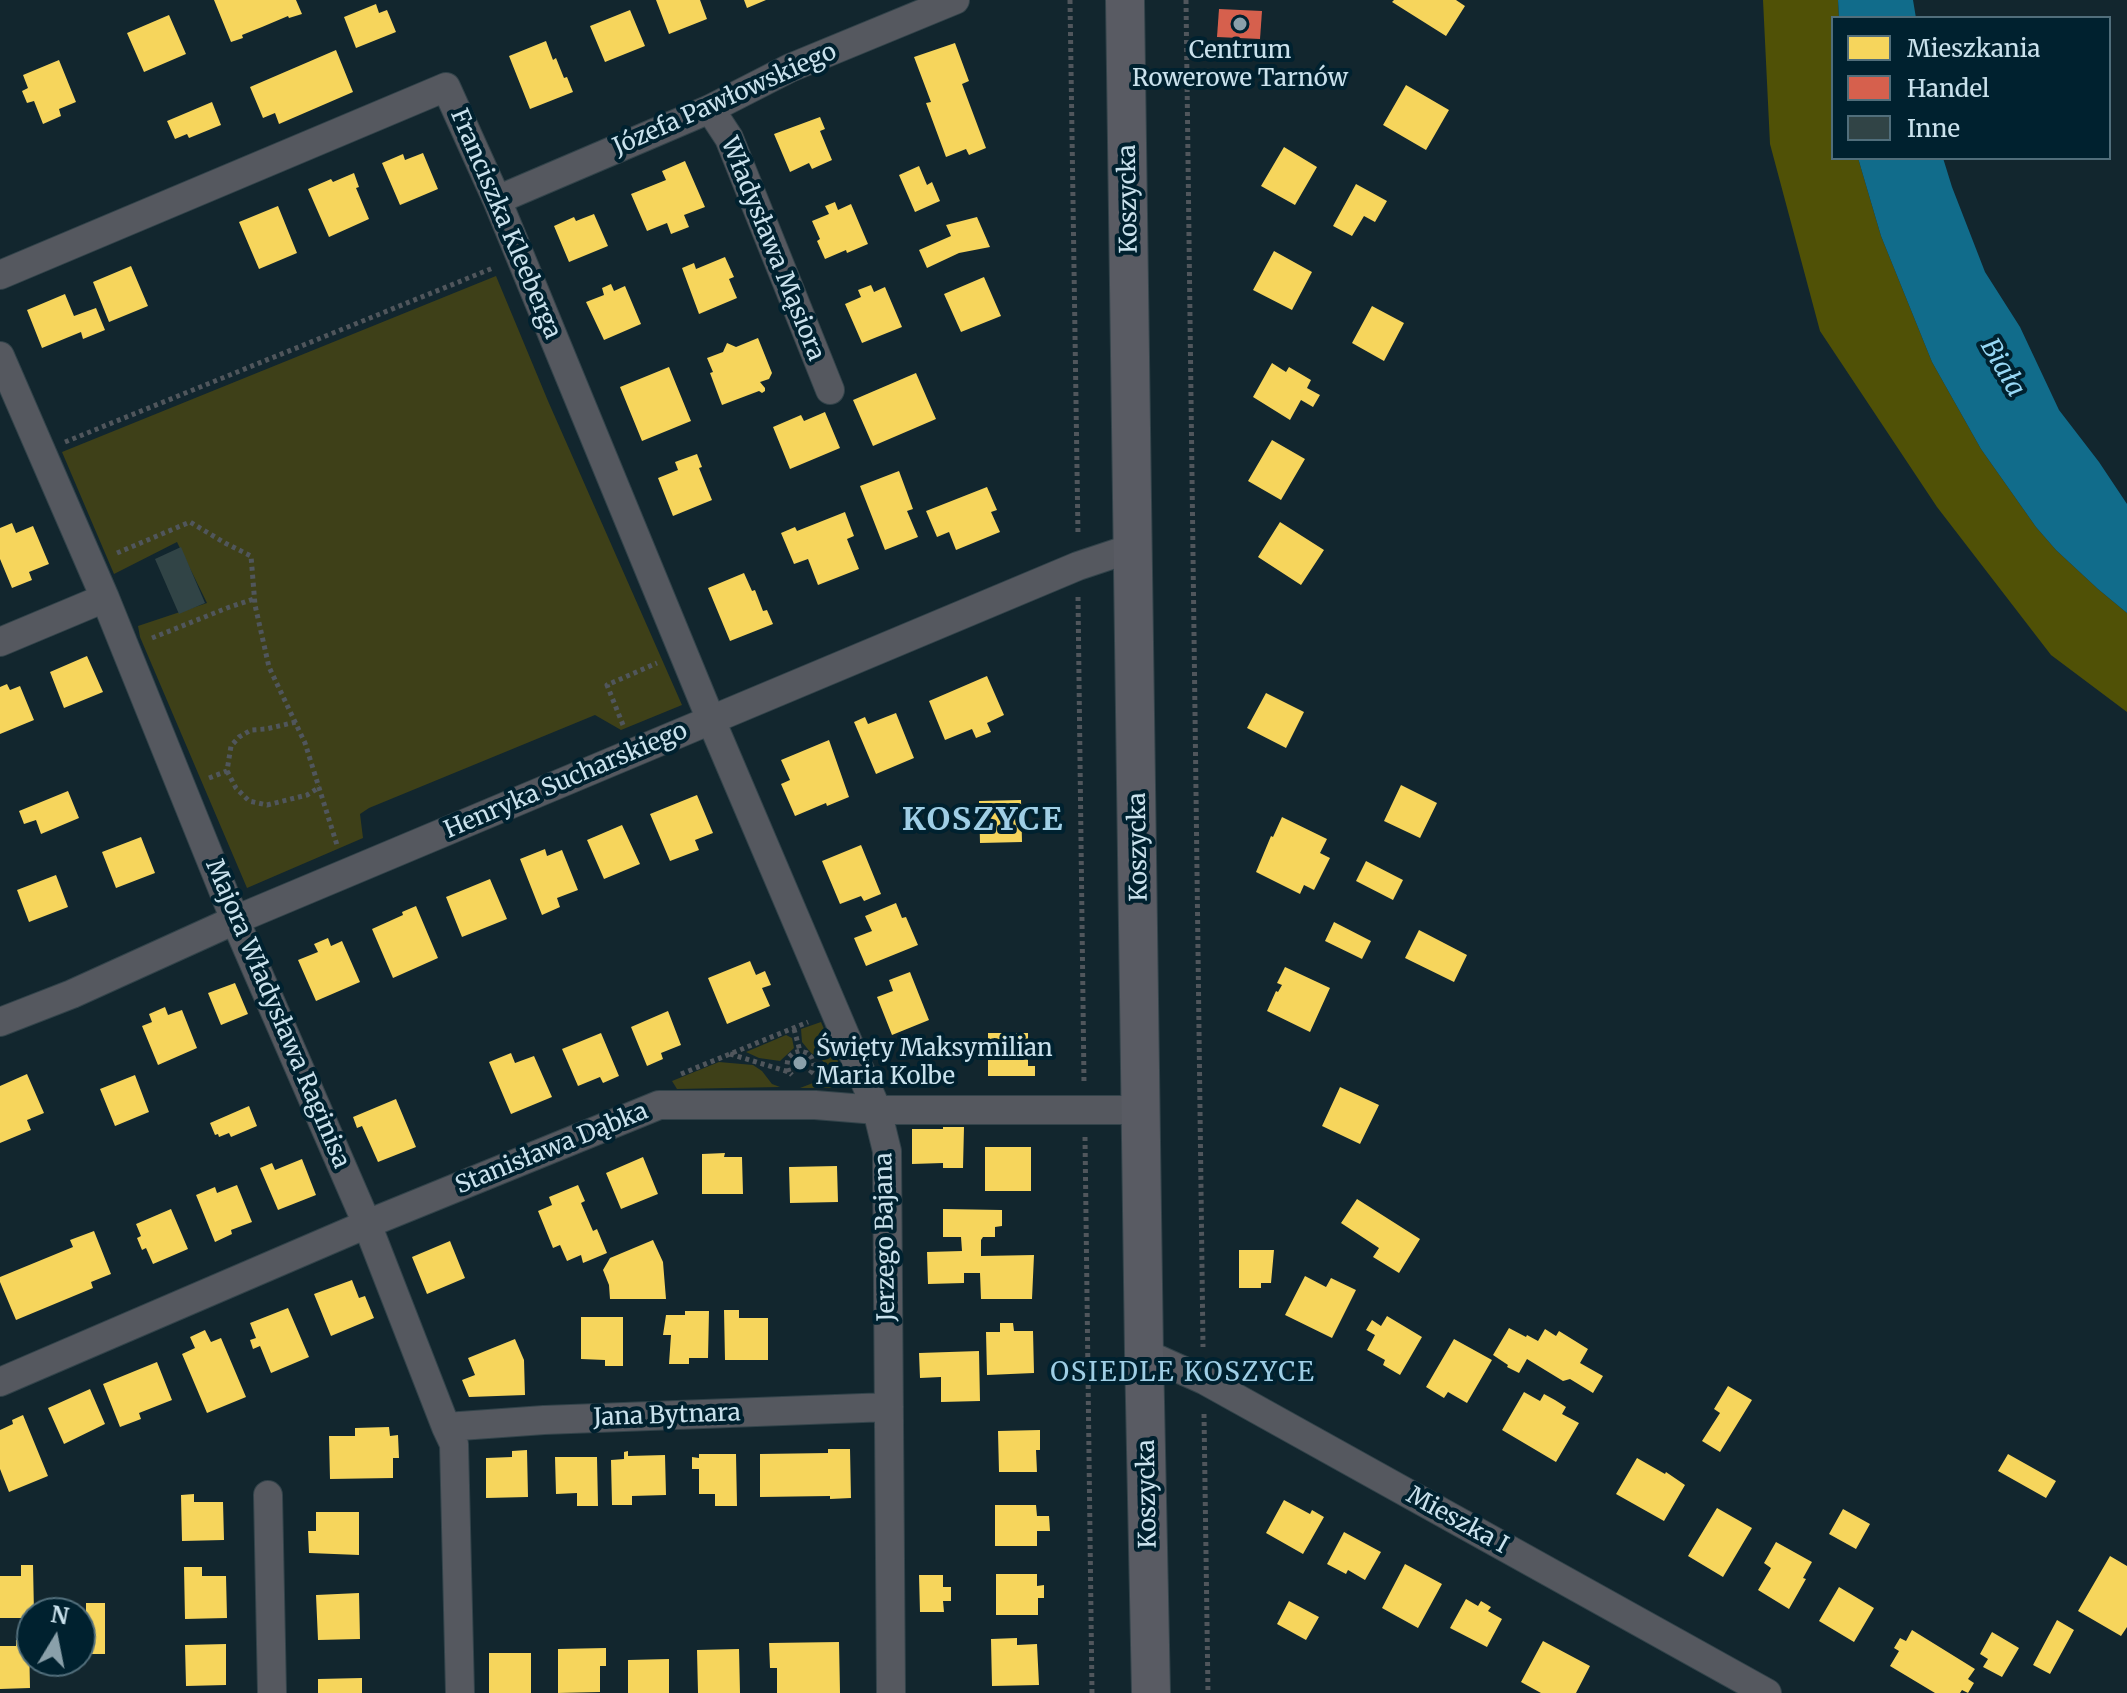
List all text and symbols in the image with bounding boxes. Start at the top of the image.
marker: Centrum Rowerowe Tarnów [1231,15,1249,33]
legend [1831,16,2111,160]
text: Mieszkania [1907,33,2040,64]
place label: Centrum Rowerowe Tarnów [1132,37,1348,93]
street label: Józefa Pawłowskiego [609,38,841,162]
text: Handel [1907,73,1989,104]
street label: Franciszka Kleeberga [443,105,567,343]
text: Inne [1907,113,1960,144]
street label: Władysława Mąsiora [714,133,830,365]
street label: Koszycka [1114,144,1144,254]
water label: Biała [1973,334,2031,402]
street label: Henryka Sucharskiego [440,717,692,845]
street label: Koszycka [1124,792,1154,902]
district label: KOSZYCE [902,802,1064,840]
street label: Majora Władysława Raginisa [199,855,355,1173]
place label: Święty Maksymilian Maria Kolbe [816,1035,1053,1091]
marker: Święty Maksymilian Maria Kolbe [791,1054,809,1072]
street label: Stanisława Dąbka [452,1097,652,1201]
street label: Jerzego Bajana [870,1152,902,1322]
district label: OSIEDLE KOSZYCE [1050,1358,1316,1390]
street label: Jana Bytnara [593,1399,741,1433]
street label: Koszycka [1133,1439,1163,1549]
street label: Mieszka I [1401,1481,1513,1561]
north arrow [16,1597,96,1677]
text: N [49,1600,71,1631]

